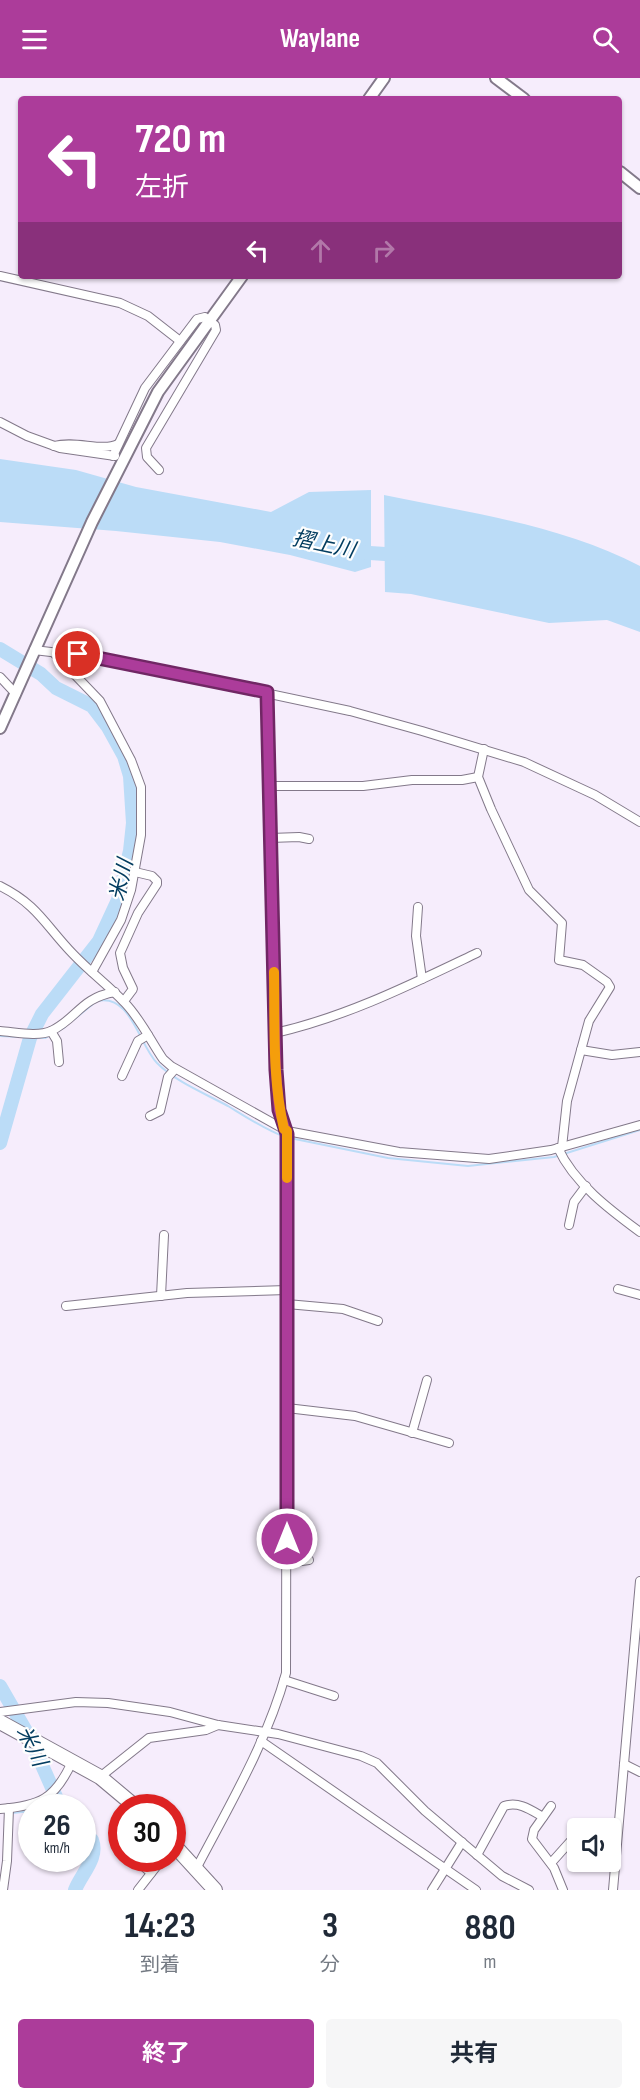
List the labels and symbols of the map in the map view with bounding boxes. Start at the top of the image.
water label: 摺上川 [290,526,359,564]
pin [52,628,103,679]
water label: 米川 [105,855,139,903]
position arrow [255,1507,319,1571]
water label: 米川 [11,1722,53,1772]
speed limit sign: 30 [108,1794,186,1872]

